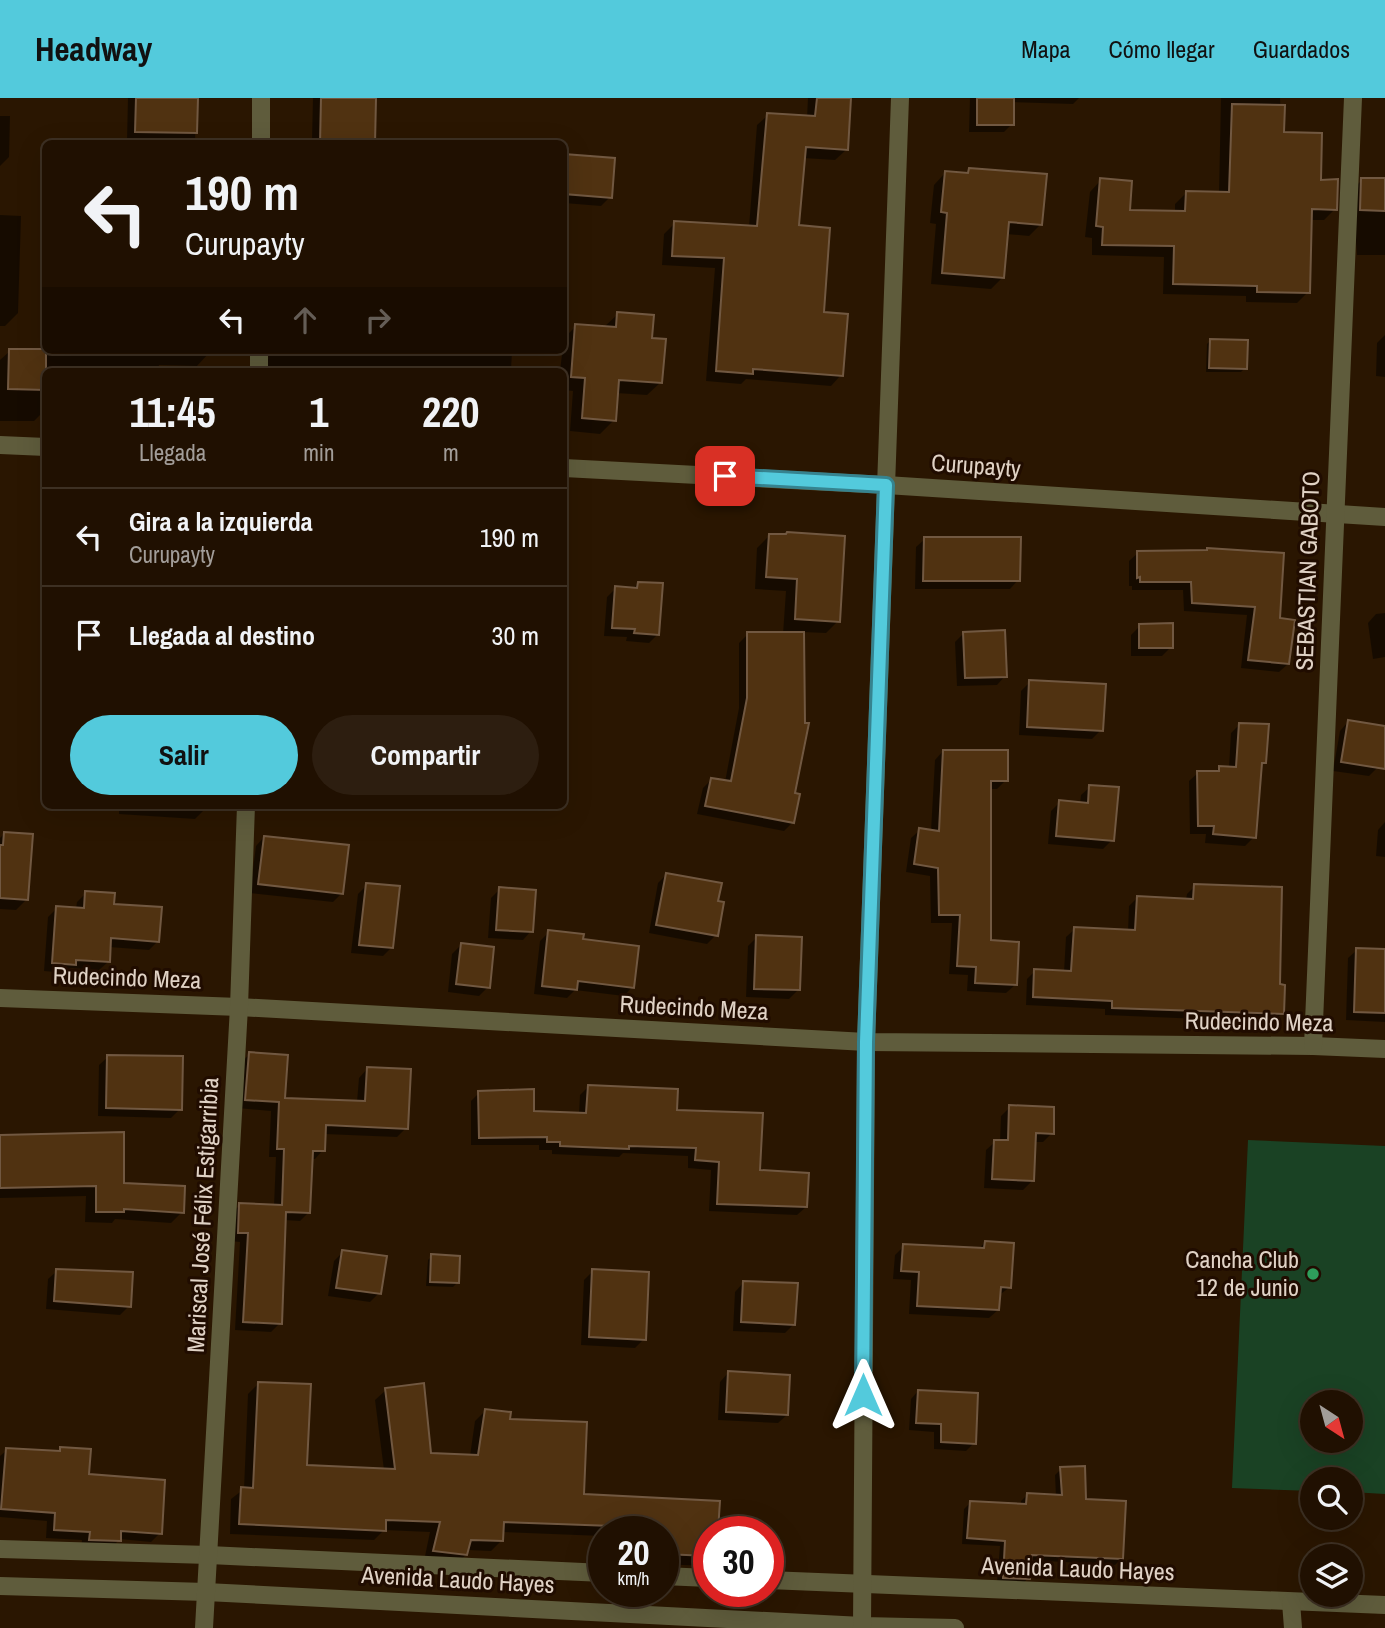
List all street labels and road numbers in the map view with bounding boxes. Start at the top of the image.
street label: Curupayty [930,446,1022,484]
street label: SEBASTIAN GABOTO [1288,471,1326,671]
street label: Rudecindo Meza [52,958,202,996]
street label: Rudecindo Meza [619,987,769,1027]
street label: Rudecindo Meza [1184,1004,1334,1038]
street label: Mariscal José Félix Estigarribia [179,1076,225,1353]
street label: Avenida Laudo Hayes [980,1549,1175,1587]
street label: Avenida Laudo Hayes [360,1558,555,1600]

